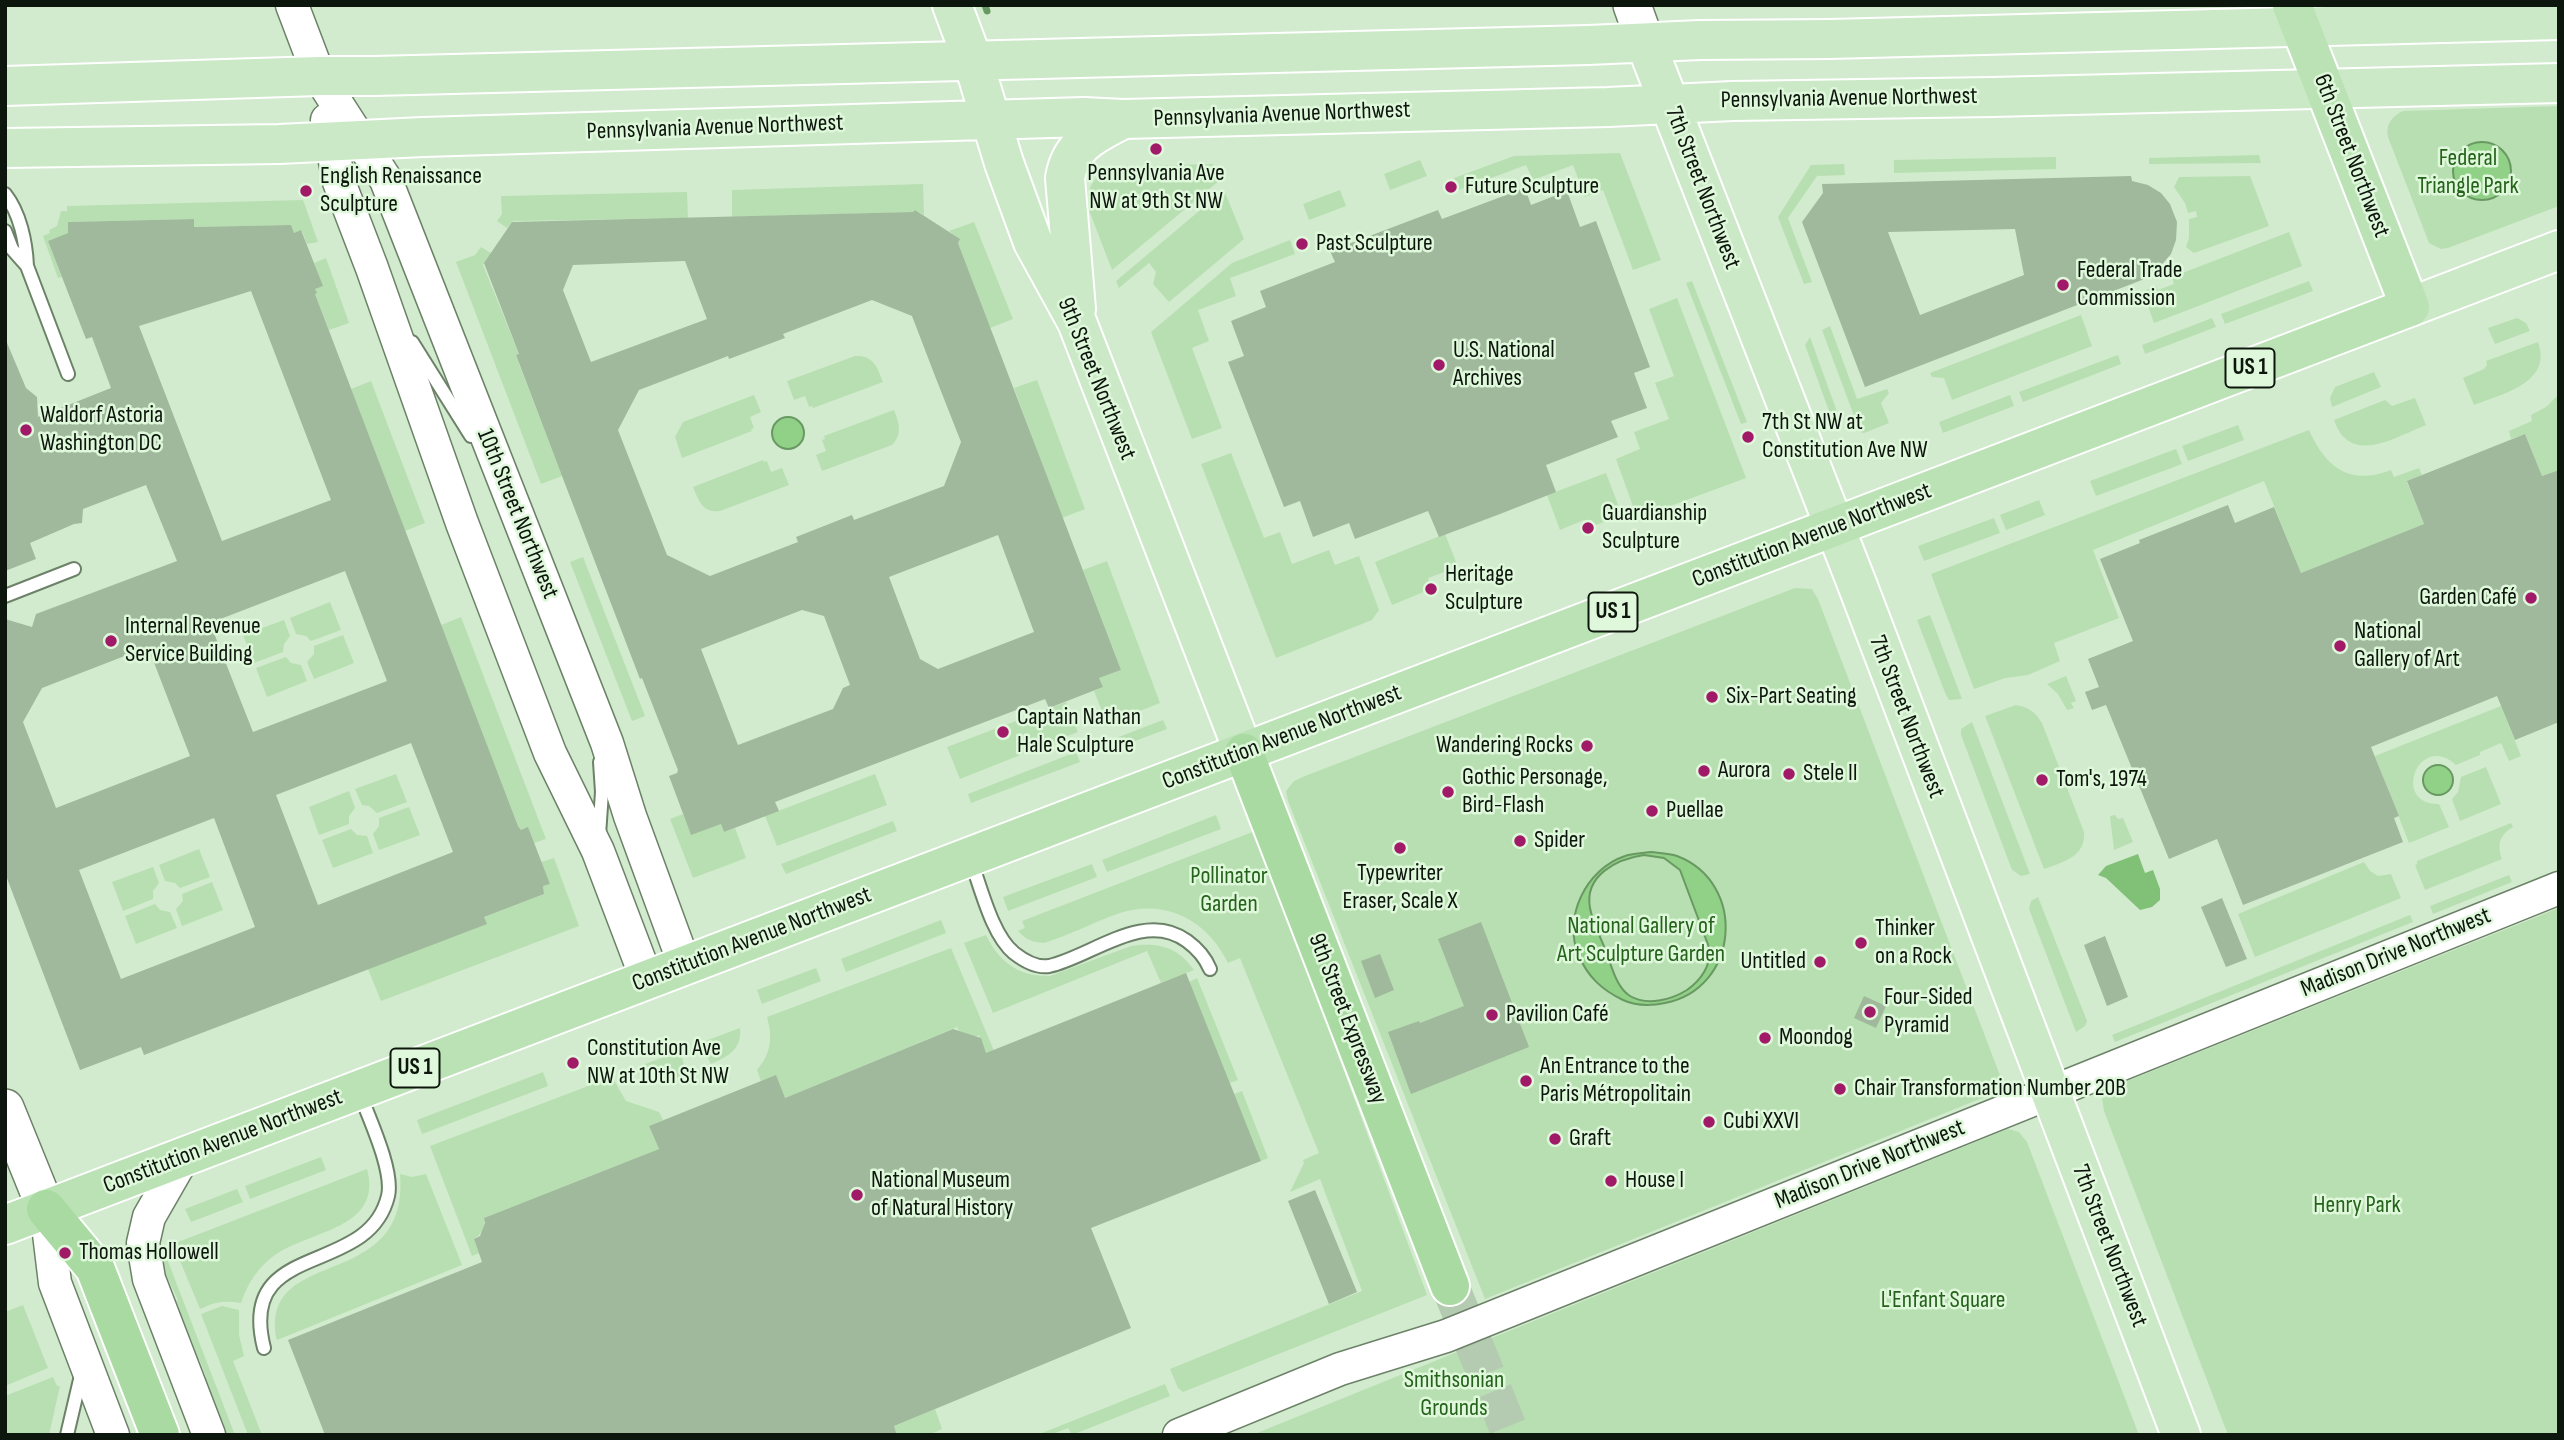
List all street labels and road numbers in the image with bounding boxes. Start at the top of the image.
street label: 6th Street Northwest [2307,70,2395,242]
street label: Pennsylvania Avenue Northwest [1720,82,1978,116]
street label: Pennsylvania Avenue Northwest [1153,96,1411,134]
street label: 7th Street Northwest [1658,103,1746,273]
street label: Pennsylvania Avenue Northwest [586,109,844,147]
street label: 9th Street Northwest [1050,294,1142,464]
road number: US 1 [2226,348,2274,388]
street label: 10th Street Northwest [470,425,564,603]
street label: Constitution Avenue Northwest [1688,477,1936,595]
road number: US 1 [1588,592,1638,632]
street label: 7th Street Northwest [1862,632,1950,802]
street label: Constitution Avenue Northwest [1158,679,1406,797]
street label: Constitution Avenue Northwest [628,881,876,999]
street label: Madison Drive Northwest [2297,902,2495,1004]
street label: 9th Street Expressway [1301,930,1393,1108]
road number: US 1 [390,1049,440,1088]
street label: Constitution Avenue Northwest [99,1083,347,1201]
street label: Madison Drive Northwest [1771,1114,1969,1216]
street label: 7th Street Northwest [2065,1161,2153,1331]

